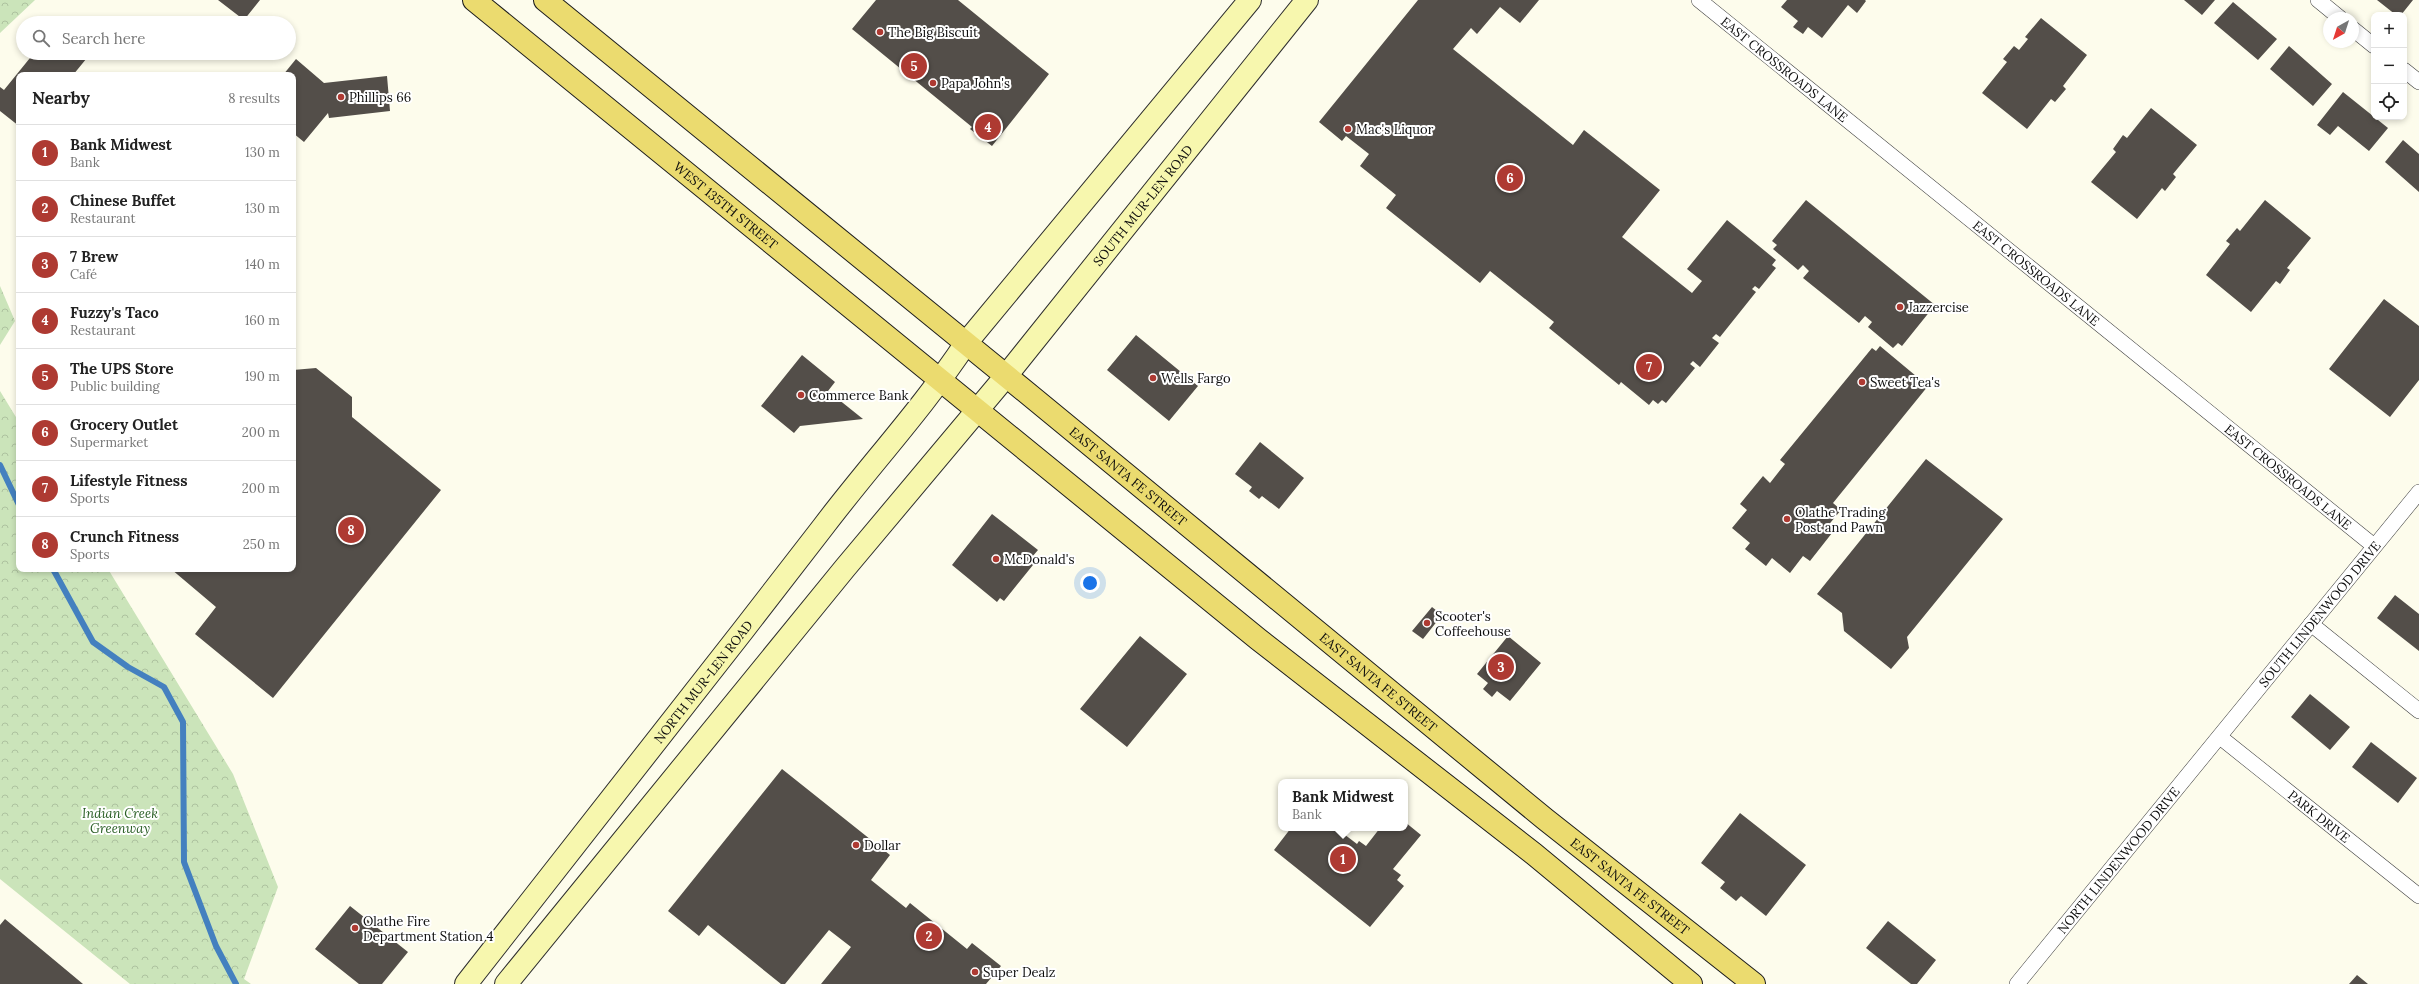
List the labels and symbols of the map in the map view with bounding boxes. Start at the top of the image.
north arrow [2323,12,2359,48]
street label: EAST CROSSROADS LANE [1718,13,1852,126]
place label: The Big Biscuit [888,24,978,41]
marker: The Big Biscuit [875,27,885,37]
pin: 5 [901,51,927,81]
place label: Papa John's [941,75,1010,92]
marker: Papa John's [928,78,938,88]
place label: Phillips 66 [349,89,411,106]
marker: Phillips 66 [336,92,346,102]
pin: 4 [975,112,1001,142]
place label: Mac's Liquor [1356,121,1434,138]
marker: Mac's Liquor [1343,124,1353,134]
street label: SOUTH MUR-LEN ROAD [1089,141,1197,269]
street label: WEST 135TH STREET [670,158,782,253]
pin: 6 [1497,163,1523,193]
street label: EAST CROSSROADS LANE [1969,216,2103,329]
place label: Jazzercise [1907,299,1969,316]
marker: Jazzercise [1895,302,1905,312]
pin: 7 [1636,352,1662,382]
place label: Wells Fargo [1161,370,1231,387]
marker: Wells Fargo [1148,373,1158,383]
place label: Sweet Tea's [1870,374,1940,391]
marker: Sweet Tea's [1857,377,1867,387]
place label: Commerce Bank [809,387,909,404]
marker: Commerce Bank [796,390,806,400]
street label: EAST CROSSROADS LANE [2221,420,2355,533]
street label: EAST SANTA FE STREET [1066,423,1191,530]
place label: Olathe Trading Post and Pawn [1795,504,1886,536]
marker: Olathe Trading Post and Pawn [1782,514,1792,524]
pin: 8 [338,515,364,545]
street label: SOUTH LINDENWOOD DRIVE [2255,537,2384,690]
place label: McDonald's [1004,551,1074,568]
marker: McDonald's [991,554,1001,564]
your location [1080,573,1100,593]
place label: Scooter's Coffeehouse [1435,608,1511,640]
street label: NORTH MUR-LEN ROAD [650,617,756,747]
marker: Scooter's Coffeehouse [1422,618,1432,628]
street label: EAST SANTA FE STREET [1316,629,1441,736]
pin: 3 [1488,652,1514,682]
street label: NORTH LINDENWOOD DRIVE [2053,783,2183,937]
street label: PARK DRIVE [2285,786,2354,846]
park label: Indian Creek Greenway [82,805,158,837]
street label: EAST SANTA FE STREET [1567,834,1694,939]
place label: Dollar [864,837,901,854]
marker: Dollar [851,840,861,850]
pin: 1 [1330,844,1356,874]
place label: Olathe Fire Department Station 4 [363,913,493,945]
pin: 2 [916,921,942,951]
marker: Olathe Fire Department Station 4 [350,923,360,933]
place label: Super Dealz [983,964,1056,981]
marker: Super Dealz [970,967,980,977]

